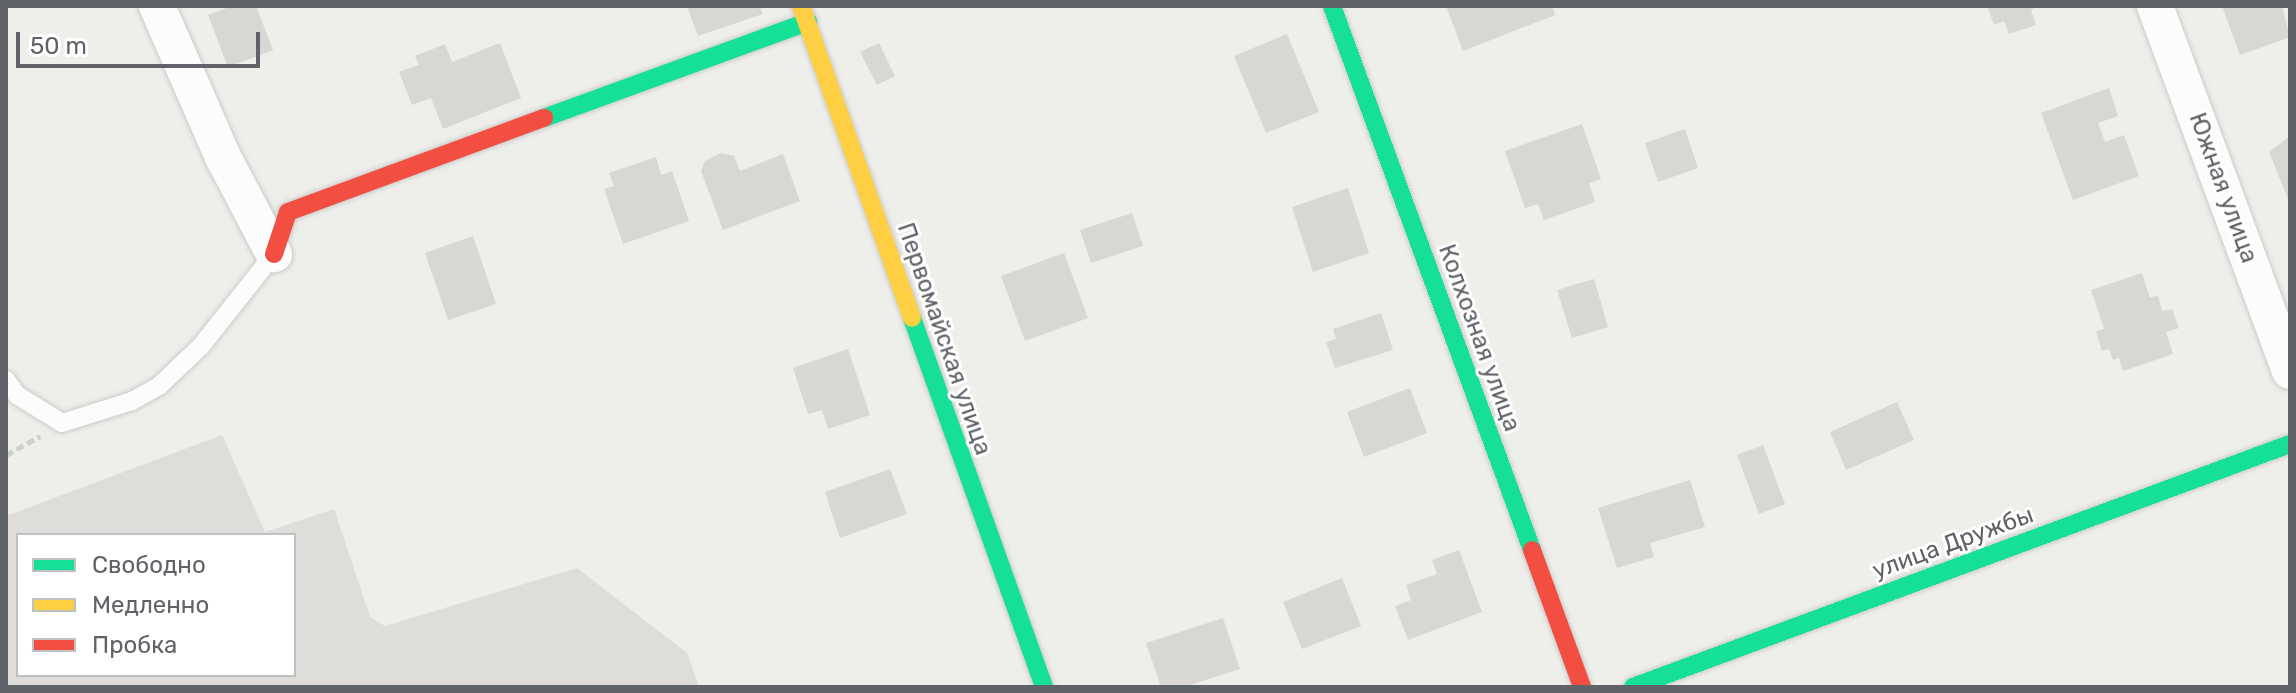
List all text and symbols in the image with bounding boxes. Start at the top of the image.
scale bar [20,16,264,66]
text: 50 m [30,32,87,60]
street label: Южная улица [2182,109,2264,267]
street label: Первомайская улица [891,219,997,459]
street label: Колхозная улица [1432,241,1526,435]
street label: улица Дружбы [1869,501,2037,585]
legend [16,533,296,677]
text: Свободно [92,551,206,579]
text: Медленно [92,591,209,619]
text: Пробка [92,631,177,659]

